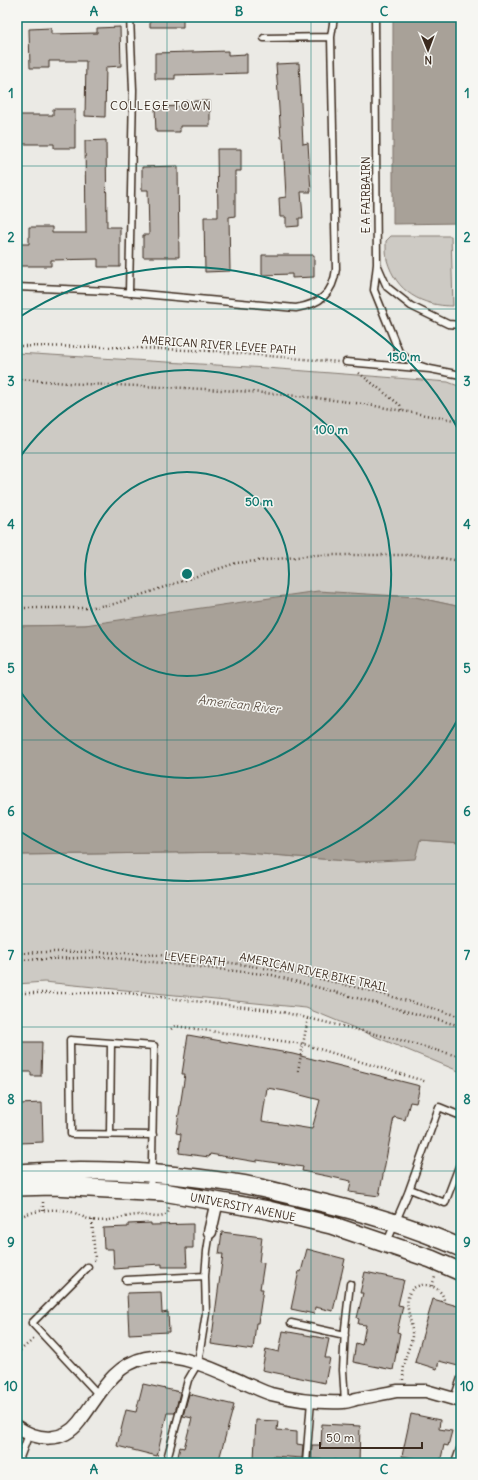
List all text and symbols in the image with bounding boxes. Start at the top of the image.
text: A [90,3,99,20]
text: B [235,3,244,20]
text: C [380,3,389,20]
north arrow [408,30,448,70]
text: N [424,53,432,67]
text: 1 [8,85,14,102]
text: 1 [464,85,470,102]
district label: COLLEGE TOWN [110,98,212,113]
street label: E A FAIRBAIRN [359,156,373,234]
text: 2 [7,229,15,246]
text: 2 [463,229,471,246]
street label: AMERICAN RIVER LEVEE PATH [141,333,297,357]
text: 150 m [388,349,421,364]
text: 3 [7,373,15,390]
text: 3 [463,373,471,390]
text: 100 m [314,422,348,437]
text: 50 m [245,494,274,509]
text: 4 [7,516,15,533]
text: 4 [463,516,471,533]
centre of rings [180,567,194,581]
text: 5 [7,660,15,677]
text: 5 [463,660,471,677]
water label: American River [197,692,283,717]
text: 6 [7,803,15,820]
text: 6 [463,803,471,820]
text: 7 [8,947,15,964]
text: 7 [464,947,471,964]
street label: LEVEE PATH [164,949,226,969]
street label: AMERICAN RIVER BIKE TRAIL [238,949,390,995]
text: 8 [7,1091,15,1108]
text: 8 [463,1091,471,1108]
street label: UNIVERSITY AVENUE [189,1190,297,1224]
text: 9 [7,1234,15,1251]
text: 9 [463,1234,471,1251]
text: 10 [4,1378,18,1395]
text: 10 [460,1378,474,1395]
scale bar [320,1424,422,1450]
text: 50 m [326,1430,355,1445]
text: A [90,1461,99,1478]
text: B [235,1461,244,1478]
text: C [380,1461,389,1478]

